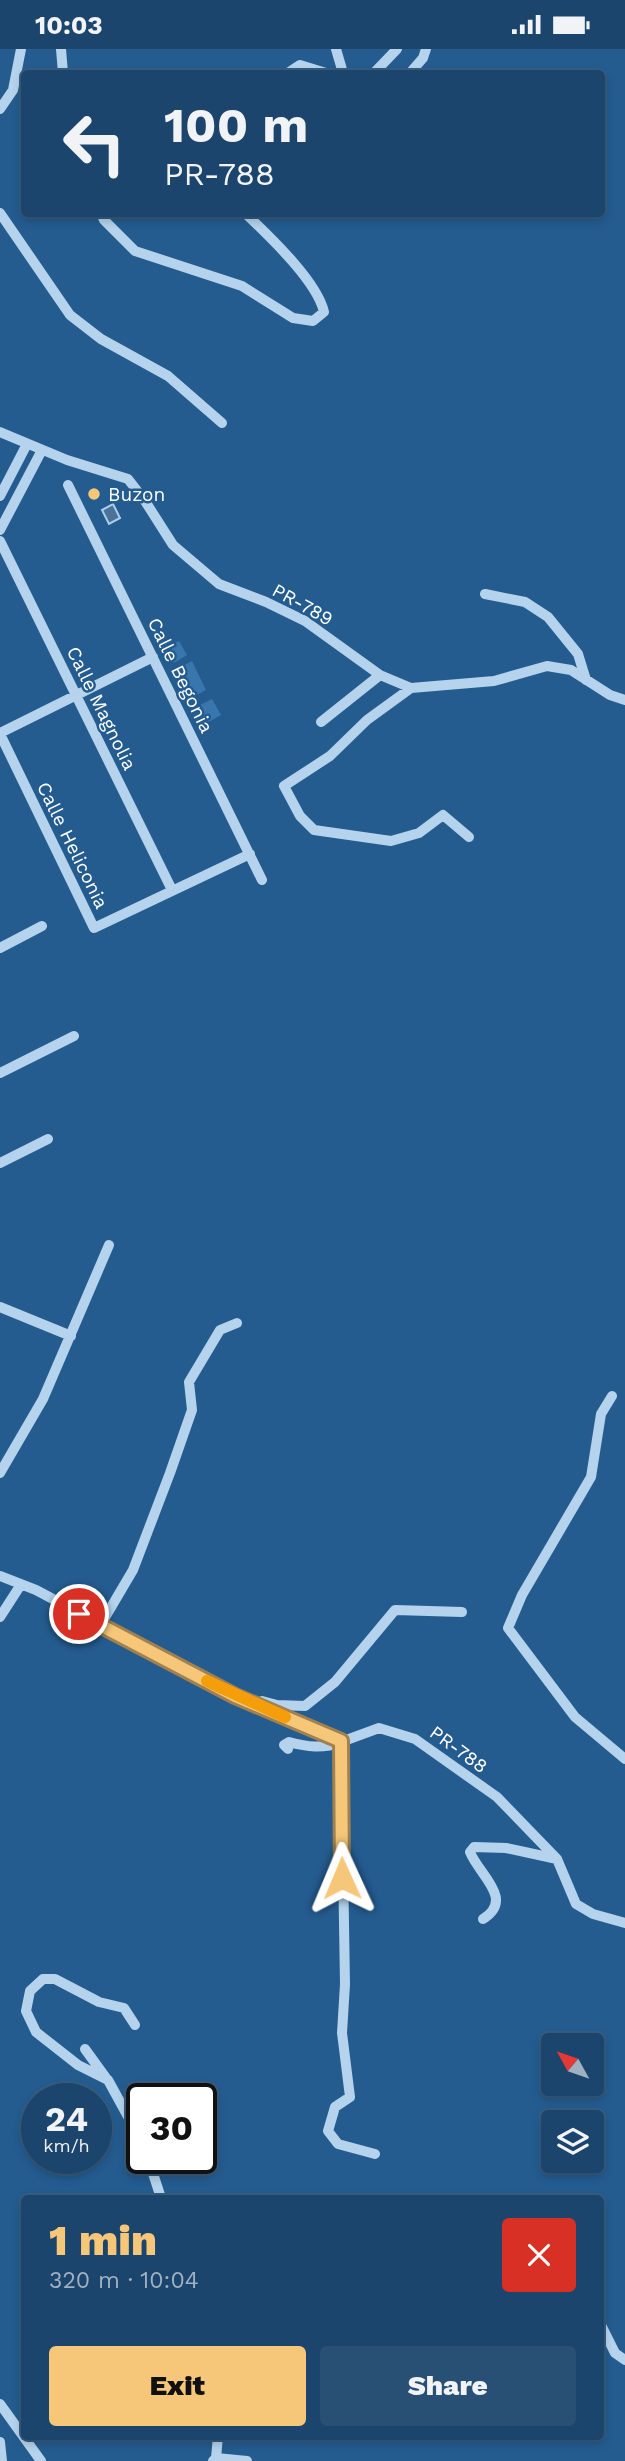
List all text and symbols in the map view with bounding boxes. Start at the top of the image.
text: 10:03 [35,10,103,40]
text: 100 m [164,96,308,154]
icon: left [49,98,140,189]
text: PR-788 [164,155,275,193]
place label: Buzon [108,483,165,506]
marker: Buzon [86,486,102,502]
street label: PR-789 [268,578,337,630]
street label: Calle Begonia [143,614,218,737]
street label: Calle Magnolia [62,643,141,774]
street label: Calle Heliconia [32,778,113,913]
pin [49,1584,109,1644]
icon: arrive [60,1595,98,1633]
street label: PR-788 [425,1721,492,1778]
position arrow [305,1841,379,1915]
north arrow [541,2033,604,2097]
map controls [541,2033,604,2173]
speed limit sign: 30 [126,2083,217,2174]
text: 24 [45,2098,88,2140]
button: layers [541,2110,604,2173]
text: km/h [43,2135,90,2156]
text: 1 min [49,2216,157,2265]
button: close [502,2218,576,2292]
text: 320 m · 10:04 [49,2267,199,2294]
button: Exit [49,2346,306,2426]
button: Share [320,2346,576,2426]

